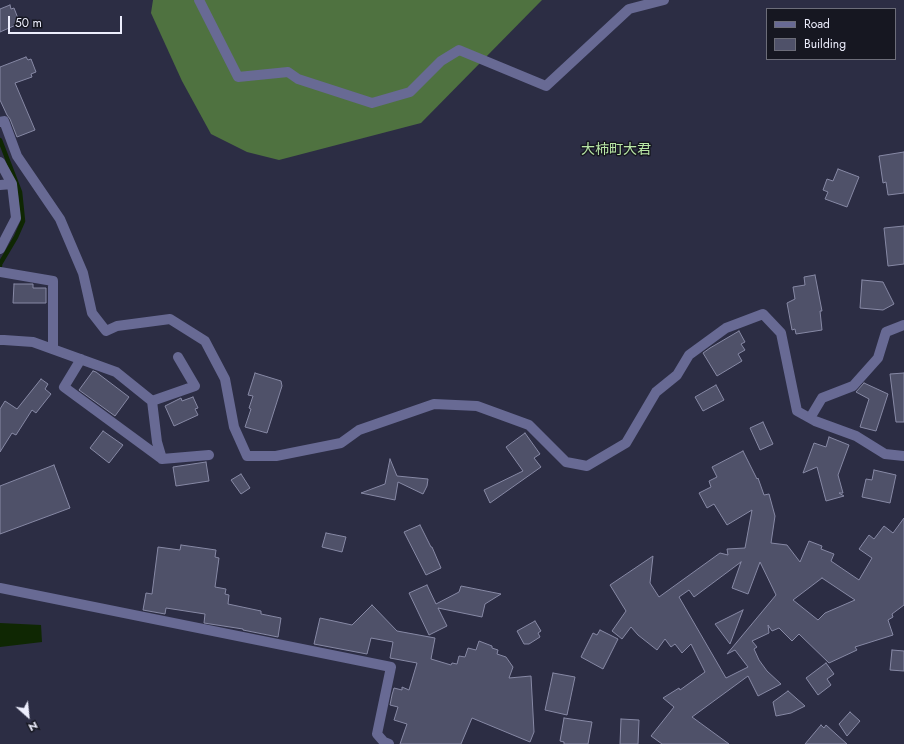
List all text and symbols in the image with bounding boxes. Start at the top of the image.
scale bar [10,8,124,34]
legend [766,8,896,60]
text: 50 m [15,14,42,32]
text: Road [804,15,830,33]
text: Building [804,35,846,53]
district label: 大柿町大君 [581,143,651,159]
north arrow [8,696,48,736]
text: N [26,718,41,736]

